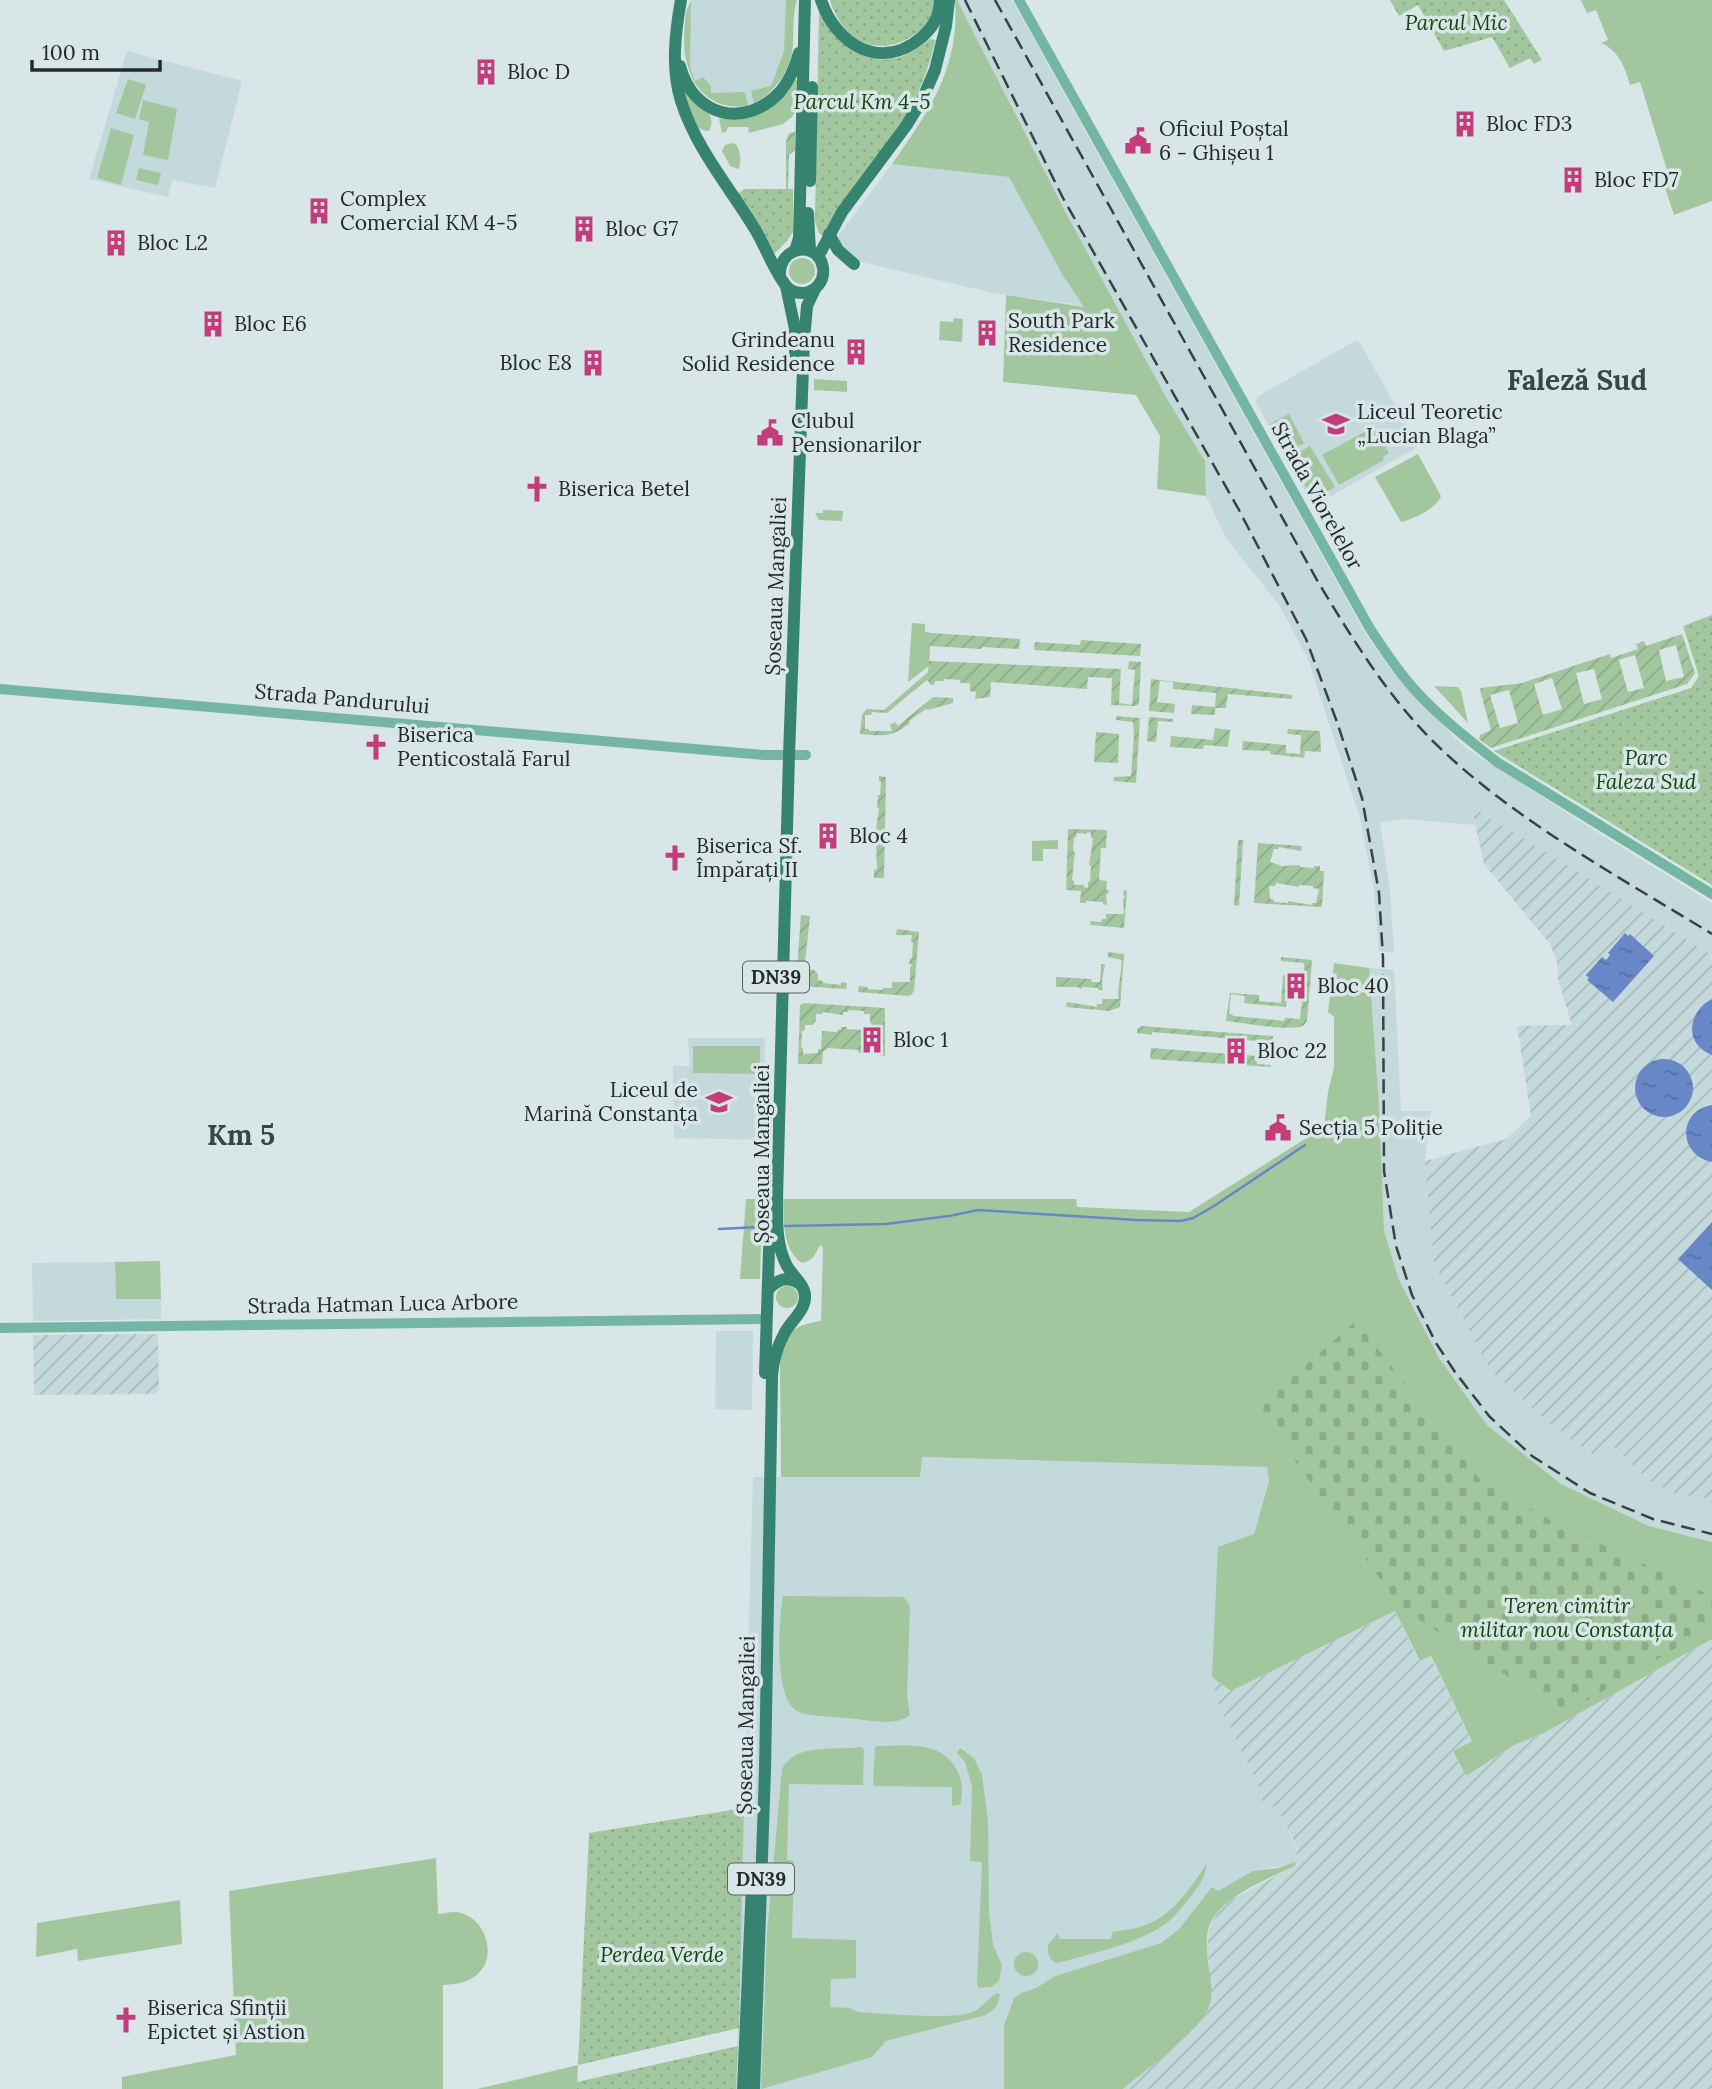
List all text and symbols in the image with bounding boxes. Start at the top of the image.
park label: Parcul Mic [1405,9,1507,36]
scale bar [32,28,159,72]
text: 100 m [42,39,100,66]
building icon: Bloc D [471,57,501,87]
place label: Bloc D [507,58,570,85]
park label: Parcul Km 4-5 [794,88,930,115]
building icon: Bloc FD3 [1450,109,1480,139]
place label: Bloc FD3 [1486,110,1572,137]
place label: Oficiul Poștal 6 - Ghișeu 1 [1159,115,1289,166]
public building icon: Oficiul Poștal 6 - Ghișeu 1 [1123,126,1153,156]
building icon: Bloc FD7 [1558,165,1588,195]
place label: Bloc FD7 [1594,166,1679,193]
place label: Complex Comercial KM 4-5 [340,185,517,236]
building icon: Complex Comercial KM 4-5 [304,196,334,226]
building icon: Bloc G7 [569,214,599,244]
place label: Bloc G7 [605,215,679,242]
building icon: Bloc L2 [101,228,131,258]
place label: Bloc L2 [137,229,208,256]
place label: South Park Residence [1008,307,1115,358]
building icon: Bloc E6 [198,309,228,339]
place label: Bloc E6 [234,310,307,337]
building icon: South Park Residence [972,318,1002,348]
place label: Grindeanu Solid Residence [682,326,835,377]
building icon: Grindeanu Solid Residence [841,337,871,367]
building icon: Bloc E8 [578,348,608,378]
place label: Bloc E8 [500,349,572,376]
district label: Faleză Sud [1507,362,1647,398]
place label: Liceul Teoretic „Lucian Blaga” [1357,398,1503,449]
place label: Clubul Pensionarilor [791,407,921,458]
school or university icon: Liceul Teoretic „Lucian Blaga” [1321,409,1351,439]
street label: Strada Viorelelor [1266,417,1369,574]
public building icon: Clubul Pensionarilor [755,418,785,448]
church icon: Biserica Betel [522,474,552,504]
place label: Biserica Betel [558,475,690,502]
street label: Șoseaua Mangaliei [759,496,792,676]
street label: Strada Pandurului [253,677,431,720]
place label: Biserica Penticostală Farul [397,721,570,772]
church icon: Biserica Penticostală Farul [361,732,391,762]
park label: Parc Faleza Sud [1596,744,1697,795]
building icon: Bloc 4 [813,821,843,851]
place label: Bloc 4 [849,822,908,849]
place label: Biserica Sf. Împărați II [696,832,802,883]
church icon: Biserica Sf. Împărați II [660,843,690,873]
road number: DN39 [743,962,809,993]
building icon: Bloc 40 [1281,971,1311,1001]
place label: Bloc 40 [1317,972,1389,999]
building icon: Bloc 1 [857,1025,887,1055]
place label: Bloc 1 [893,1026,948,1053]
building icon: Bloc 22 [1221,1036,1251,1066]
place label: Bloc 22 [1257,1037,1327,1064]
street label: Șoseaua Mangaliei [748,1064,775,1244]
place label: Liceul de Marină Constanța [524,1076,698,1127]
school or university icon: Liceul de Marină Constanța [704,1087,734,1117]
public building icon: Secția 5 Poliție [1263,1113,1293,1143]
place label: Secția 5 Poliție [1299,1114,1443,1141]
district label: Km 5 [207,1117,275,1153]
street label: Strada Hatman Luca Arbore [247,1288,519,1319]
park label: Teren cimitir militar nou Constanța [1461,1592,1674,1643]
street label: Șoseaua Mangaliei [730,1635,761,1815]
road number: DN39 [728,1864,794,1895]
park label: Perdea Verde [600,1941,724,1968]
place label: Biserica Sfinții Epictet și Astion [147,1994,306,2045]
church icon: Biserica Sfinții Epictet și Astion [111,2005,141,2035]

